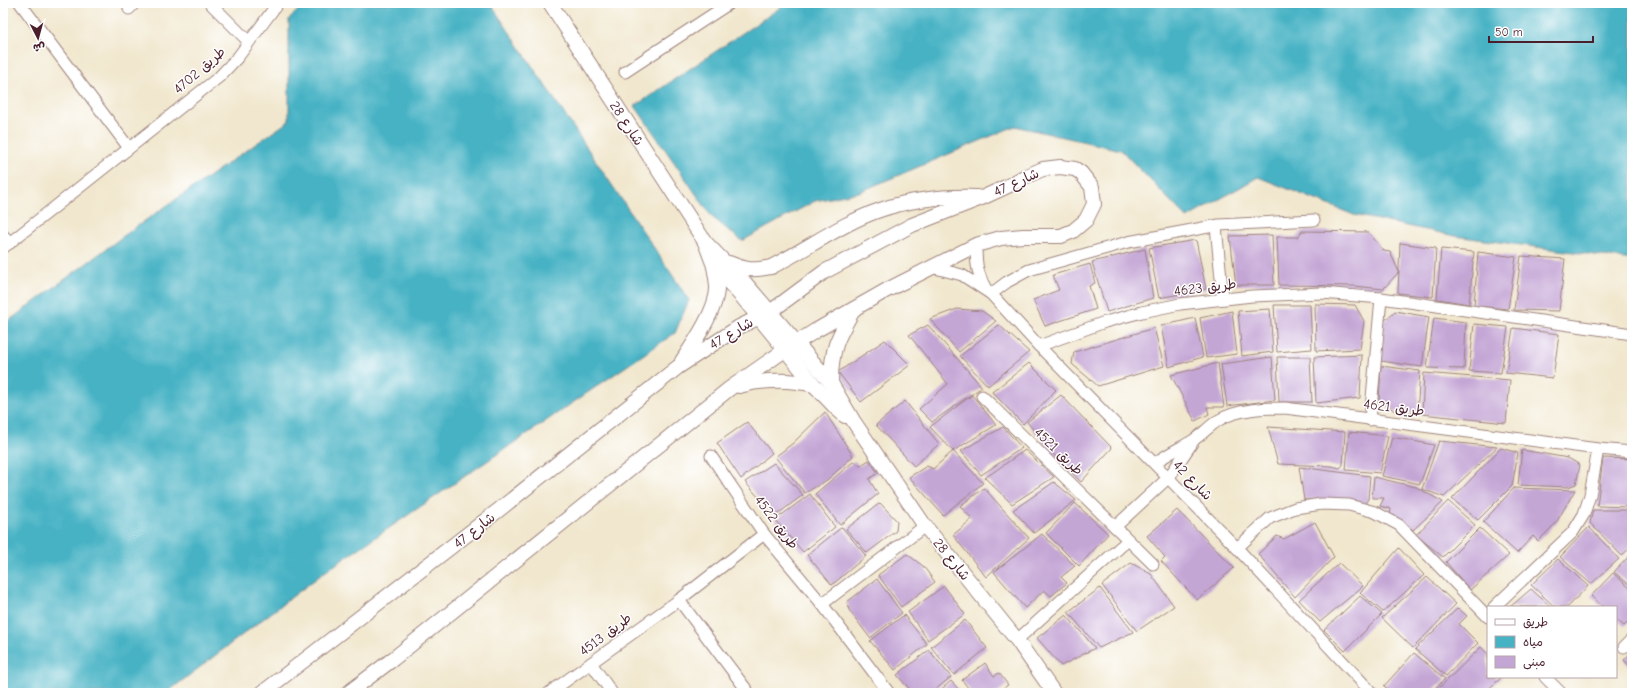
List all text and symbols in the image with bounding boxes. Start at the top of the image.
north arrow [18,18,58,58]
scale bar [1489,18,1593,44]
text: 50 m [1495,25,1523,39]
text: ش [32,40,46,55]
street label: طريق 4702 [170,43,229,98]
street label: شارع 28 [605,98,647,149]
street label: شارع 47 [991,165,1042,201]
street label: طريق 4623 [1173,275,1237,300]
street label: شارع 47 [706,314,757,354]
street label: طريق 4621 [1362,395,1425,420]
street label: طريق 4521 [1031,424,1087,479]
street label: شارع 42 [1169,457,1216,505]
street label: طريق 4522 [751,492,802,553]
street label: شارع 47 [450,509,499,553]
street label: شارع 28 [929,535,974,585]
legend [1487,606,1617,678]
street label: طريق 4513 [576,609,635,660]
text: طريق [1523,615,1548,629]
text: مياه [1523,635,1543,649]
text: مبنى [1523,655,1546,670]

